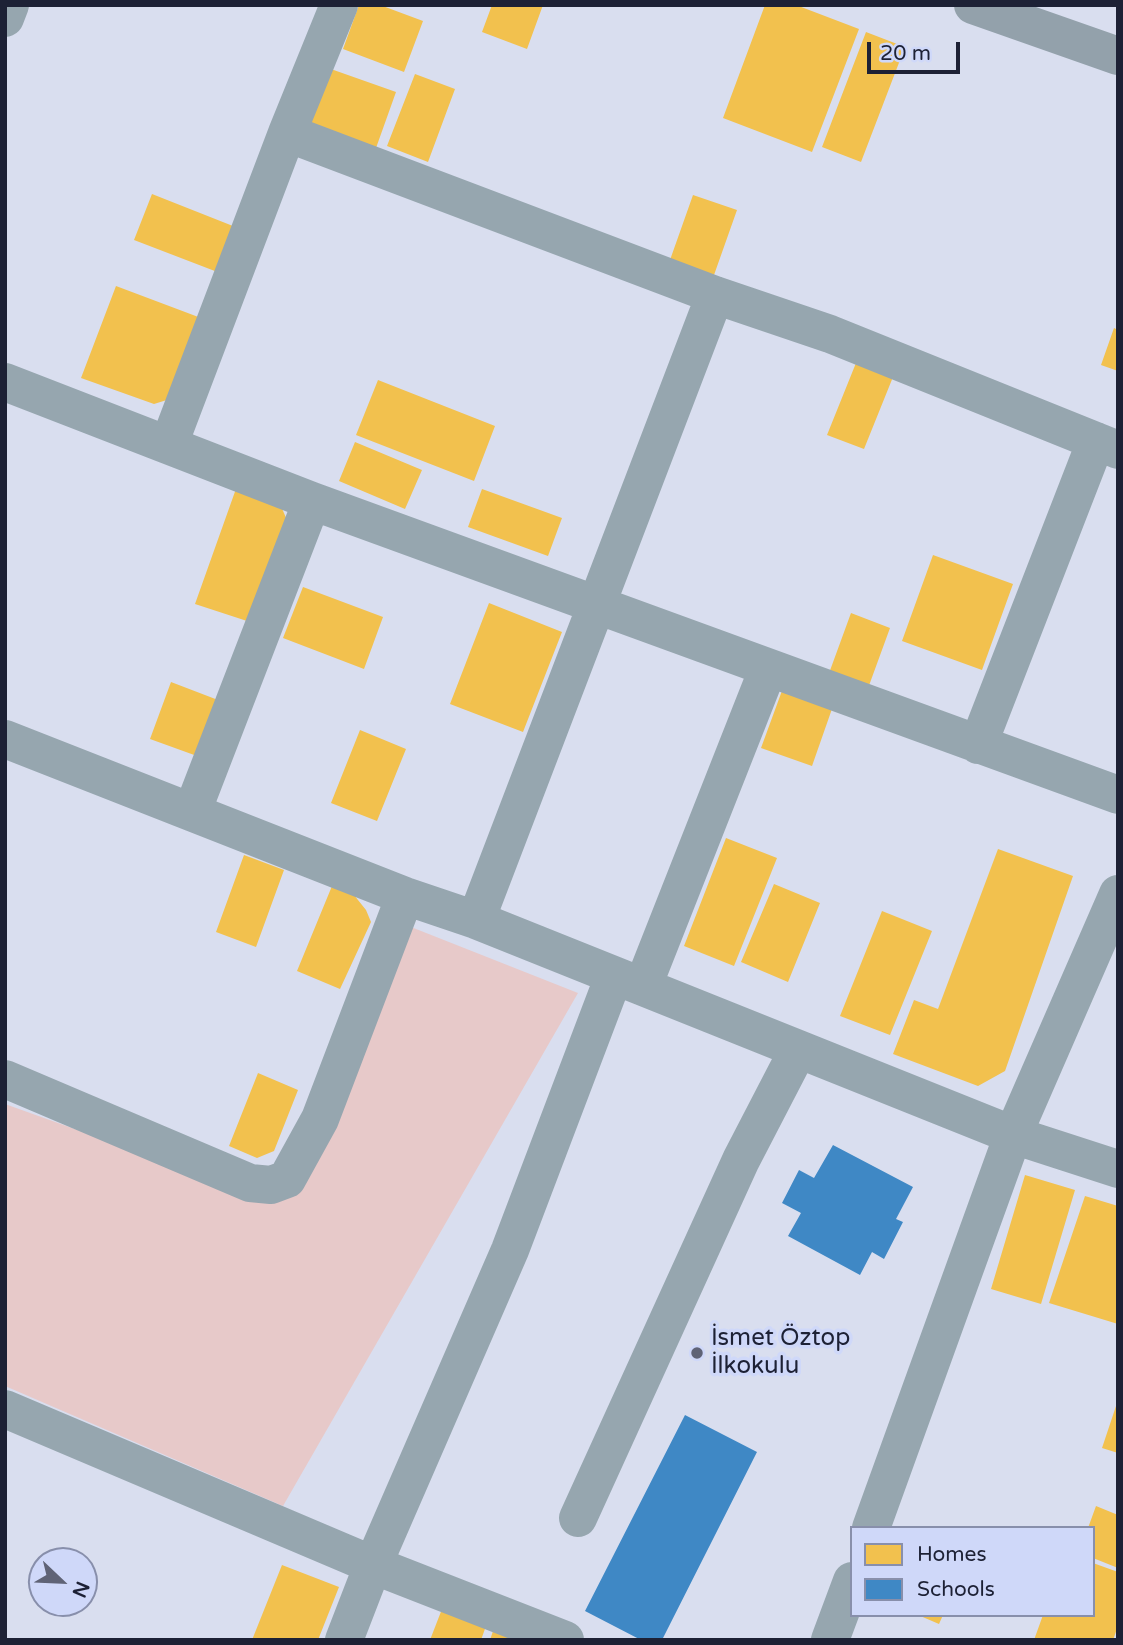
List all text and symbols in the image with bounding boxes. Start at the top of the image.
scale bar [871,28,964,72]
text: 20 m [880,41,931,66]
place label: İsmet Öztop İlkokulu [711,1325,850,1381]
marker: İsmet Öztop İlkokulu [689,1345,705,1361]
legend [850,1526,1095,1617]
text: Homes [917,1542,987,1567]
north arrow [28,1547,98,1617]
text: Schools [917,1577,995,1602]
text: N [67,1578,94,1601]

